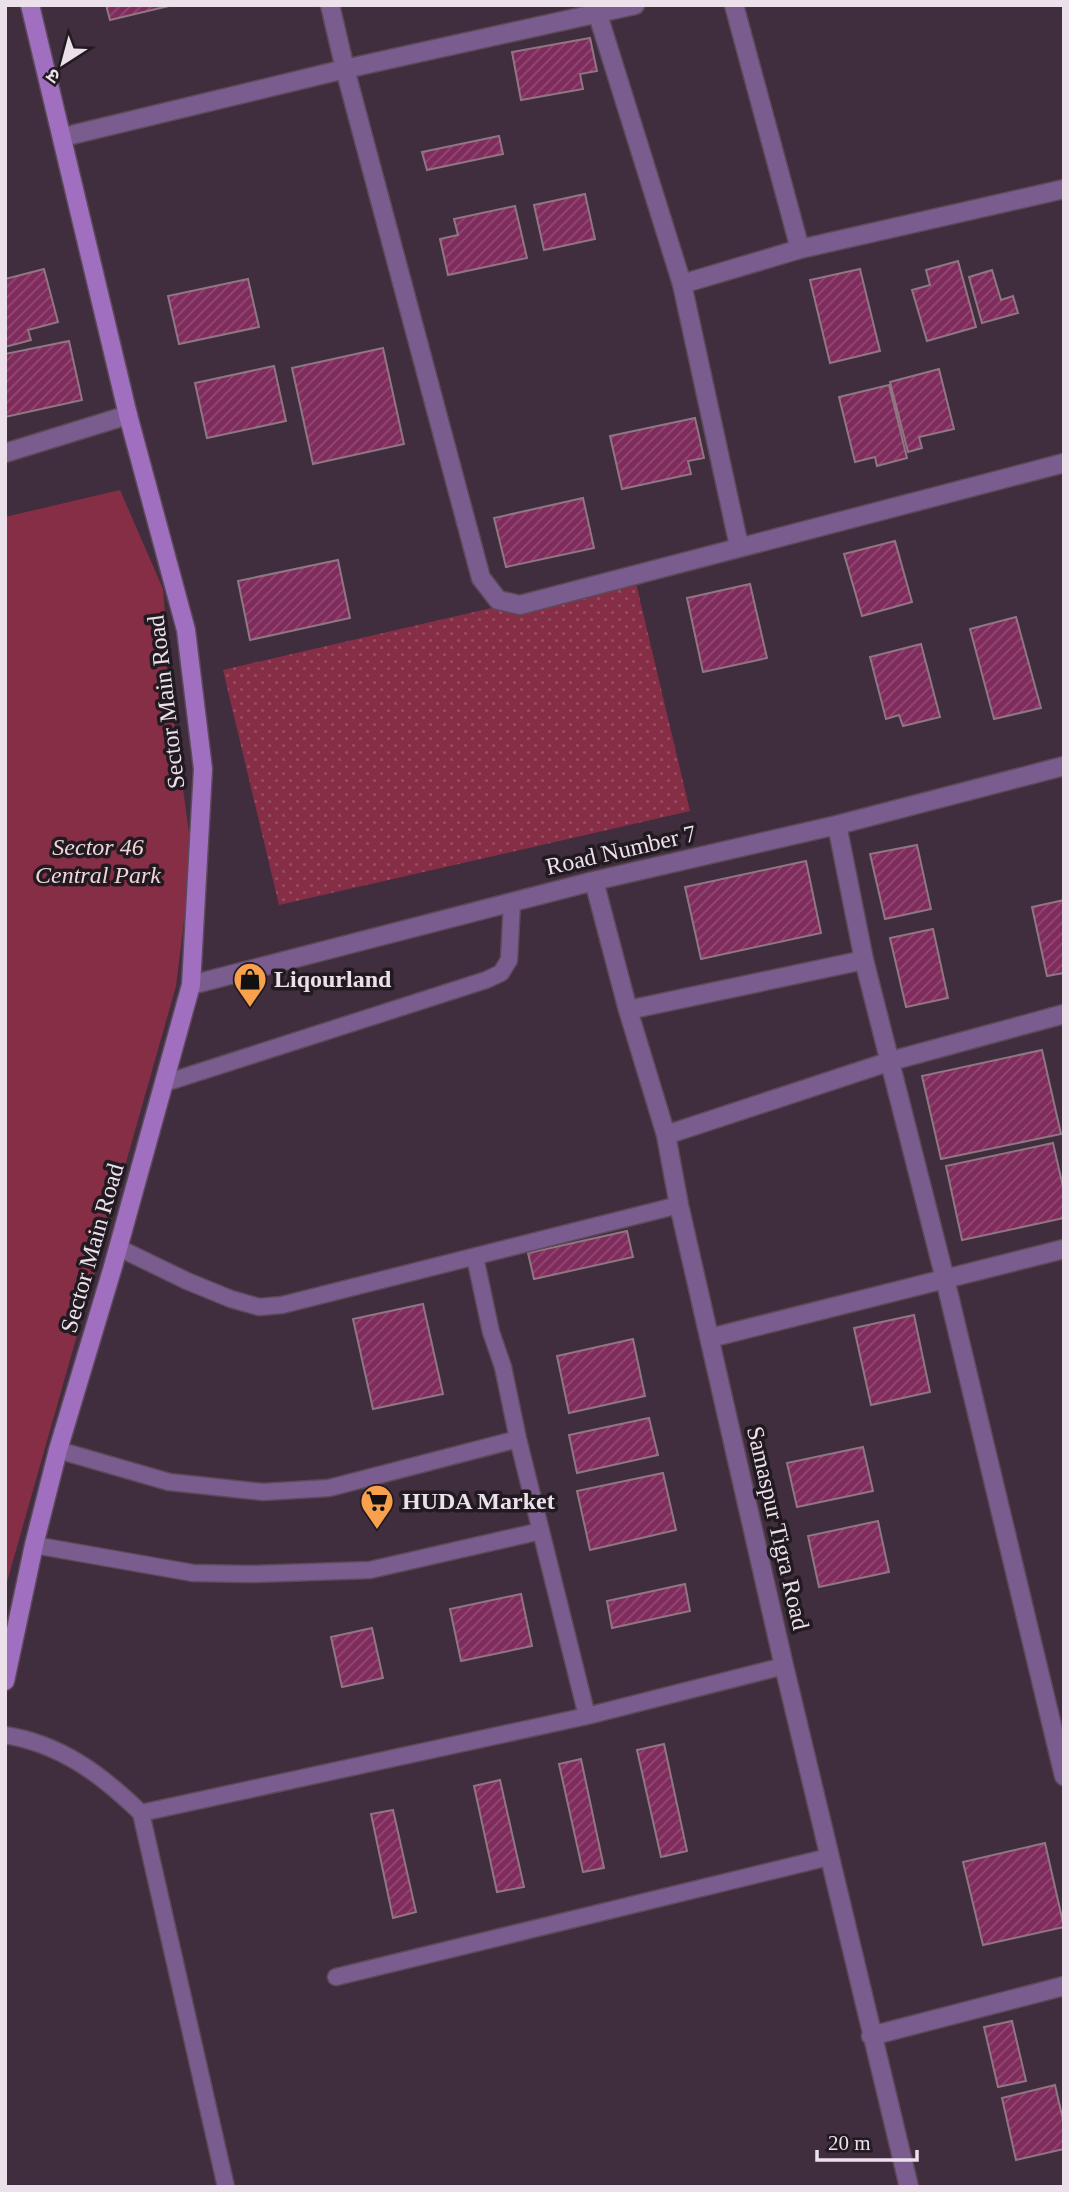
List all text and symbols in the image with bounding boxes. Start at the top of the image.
north arrow [28,28,98,98]
text: उ [42,64,64,88]
street label: Sector Main Road [142,614,190,790]
street label: Road Number 7 [543,820,699,880]
park label: Sector 46 Central Park [35,834,161,888]
shop icon: Liqourland [231,960,269,1009]
place label: Liqourland [274,966,392,992]
street label: Sector Main Road [55,1160,129,1336]
street label: Samaspur Tigra Road [742,1424,814,1632]
supermarket icon: HUDA Market [358,1482,396,1531]
place label: HUDA Market [402,1488,555,1514]
scale bar [817,2118,917,2162]
text: 20 m [828,2131,871,2155]

